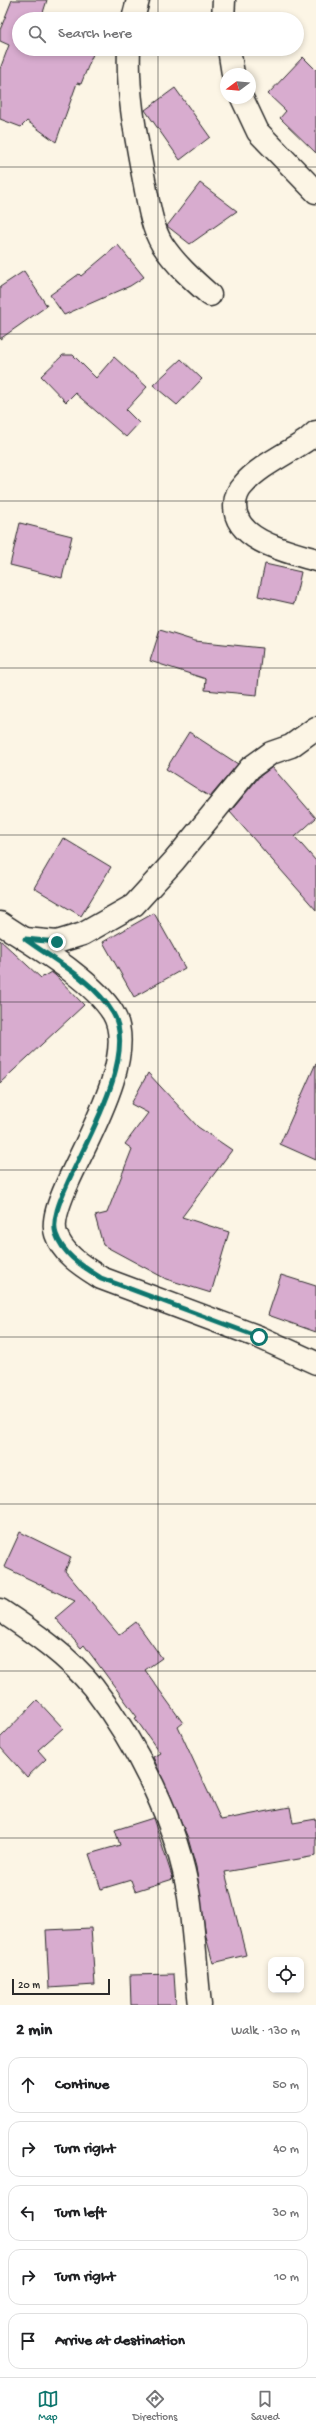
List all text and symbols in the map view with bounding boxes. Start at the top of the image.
search box [12,12,304,56]
icon: search [26,23,48,45]
text: Search here [58,25,132,43]
north arrow [220,68,256,104]
route end [48,933,66,951]
route start [250,1328,268,1346]
map controls [268,1957,304,1993]
button: locate [268,1957,304,1993]
scale bar [12,1977,110,1996]
text: 20 m [18,1980,40,1992]
text: 2 min [16,2021,52,2041]
text: Walk · 130 m [231,2024,300,2039]
icon: ahead [17,2074,39,2096]
text: Continue [55,2076,109,2094]
text: 50 m [272,2078,299,2093]
icon: right [17,2138,39,2160]
text: Turn right [55,2140,115,2158]
text: 40 m [273,2142,299,2157]
icon: left [17,2202,39,2224]
text: Turn left [55,2204,106,2222]
text: 30 m [273,2206,299,2221]
icon: right [17,2266,39,2288]
text: Turn right [55,2268,115,2286]
text: 10 m [274,2270,299,2285]
icon: arrive [17,2330,39,2352]
text: Arrive at destination [55,2332,185,2350]
tab: Map [37,2388,59,2424]
tab: Directions [133,2388,177,2424]
tab: Saved [251,2388,279,2424]

